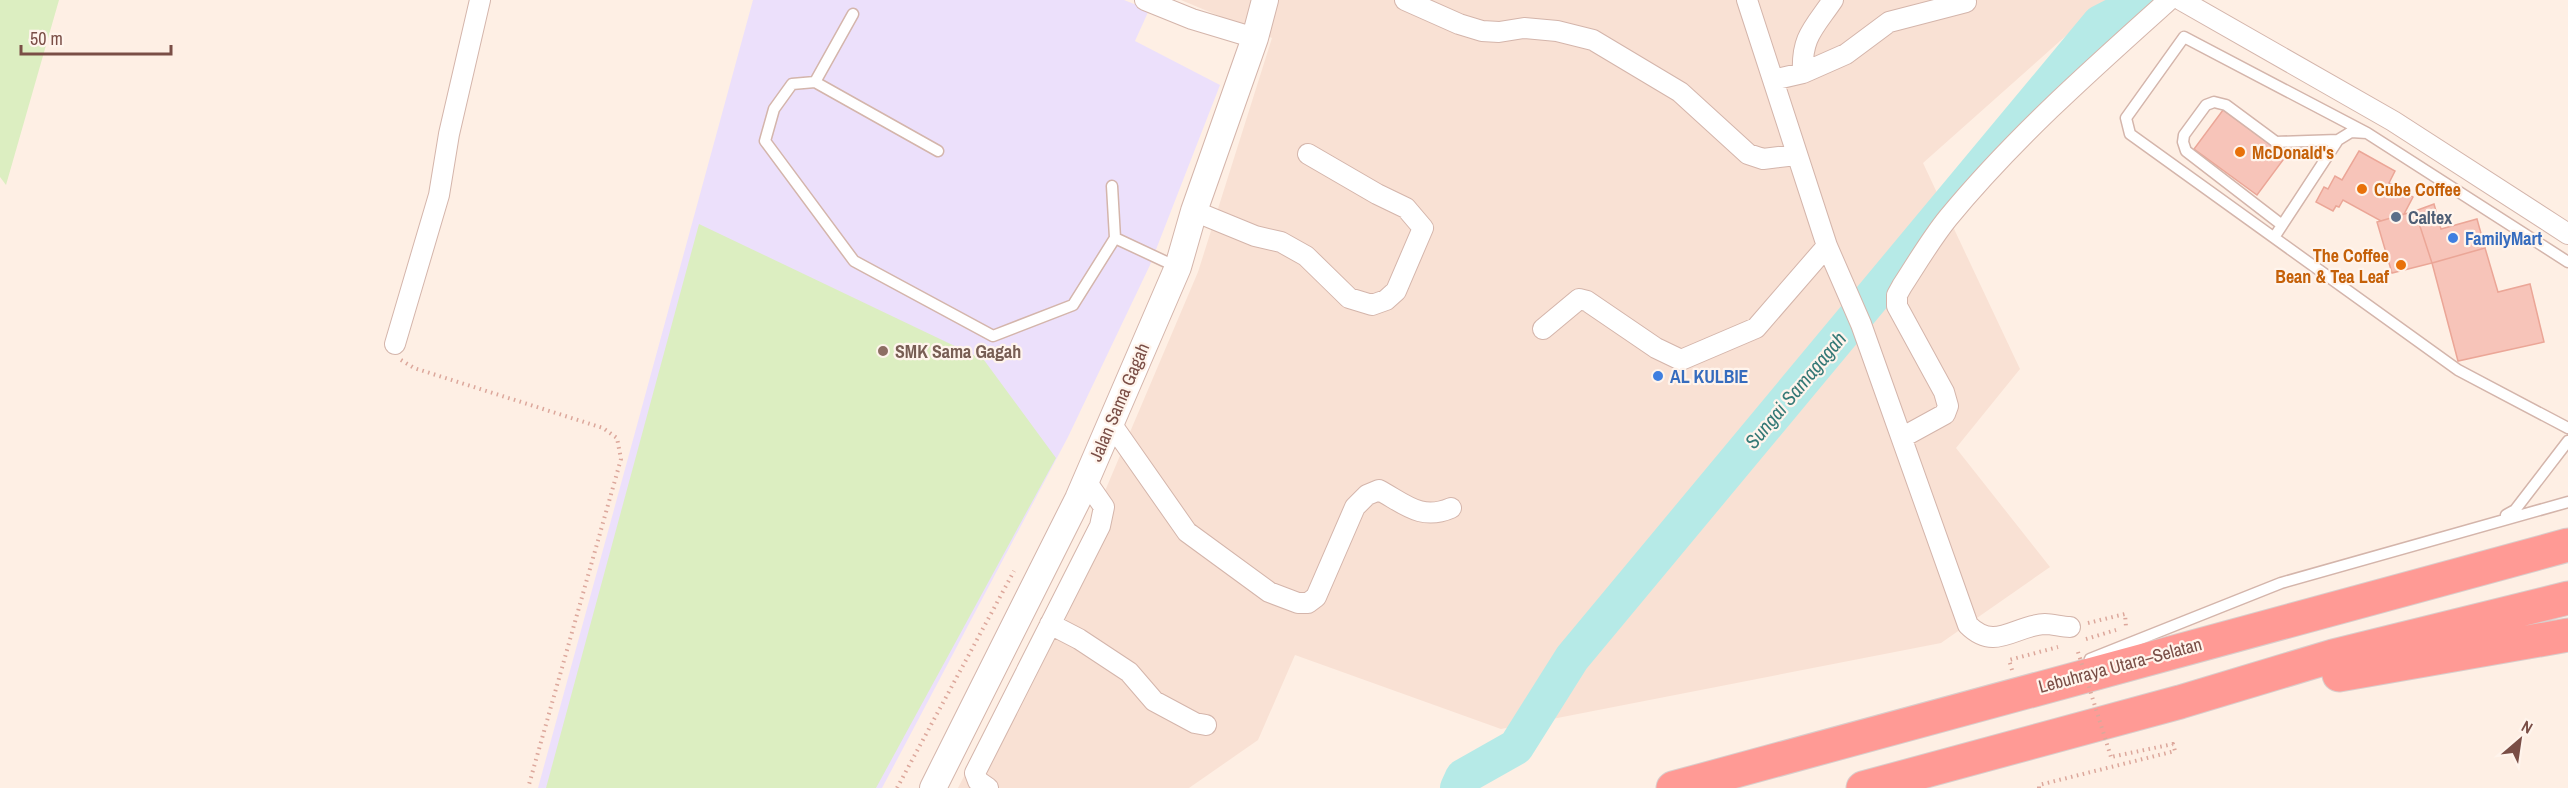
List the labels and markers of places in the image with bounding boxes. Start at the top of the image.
place label: McDonald's [2252,140,2334,165]
marker: McDonald's [2233,145,2247,159]
place label: Cube Coffee [2374,177,2461,202]
marker: Cube Coffee [2355,182,2369,196]
place label: Caltex [2408,205,2453,230]
marker: Caltex [2389,210,2403,224]
place label: FamilyMart [2465,226,2542,251]
marker: FamilyMart [2446,231,2460,245]
place label: The Coffee Bean & Tea Leaf [2275,243,2389,289]
marker: The Coffee Bean & Tea Leaf [2394,258,2408,272]
place label: SMK Sama Gagah [895,339,1021,364]
marker: SMK Sama Gagah [876,344,890,358]
place label: AL KULBIE [1670,364,1749,389]
marker: AL KULBIE [1651,369,1665,383]

